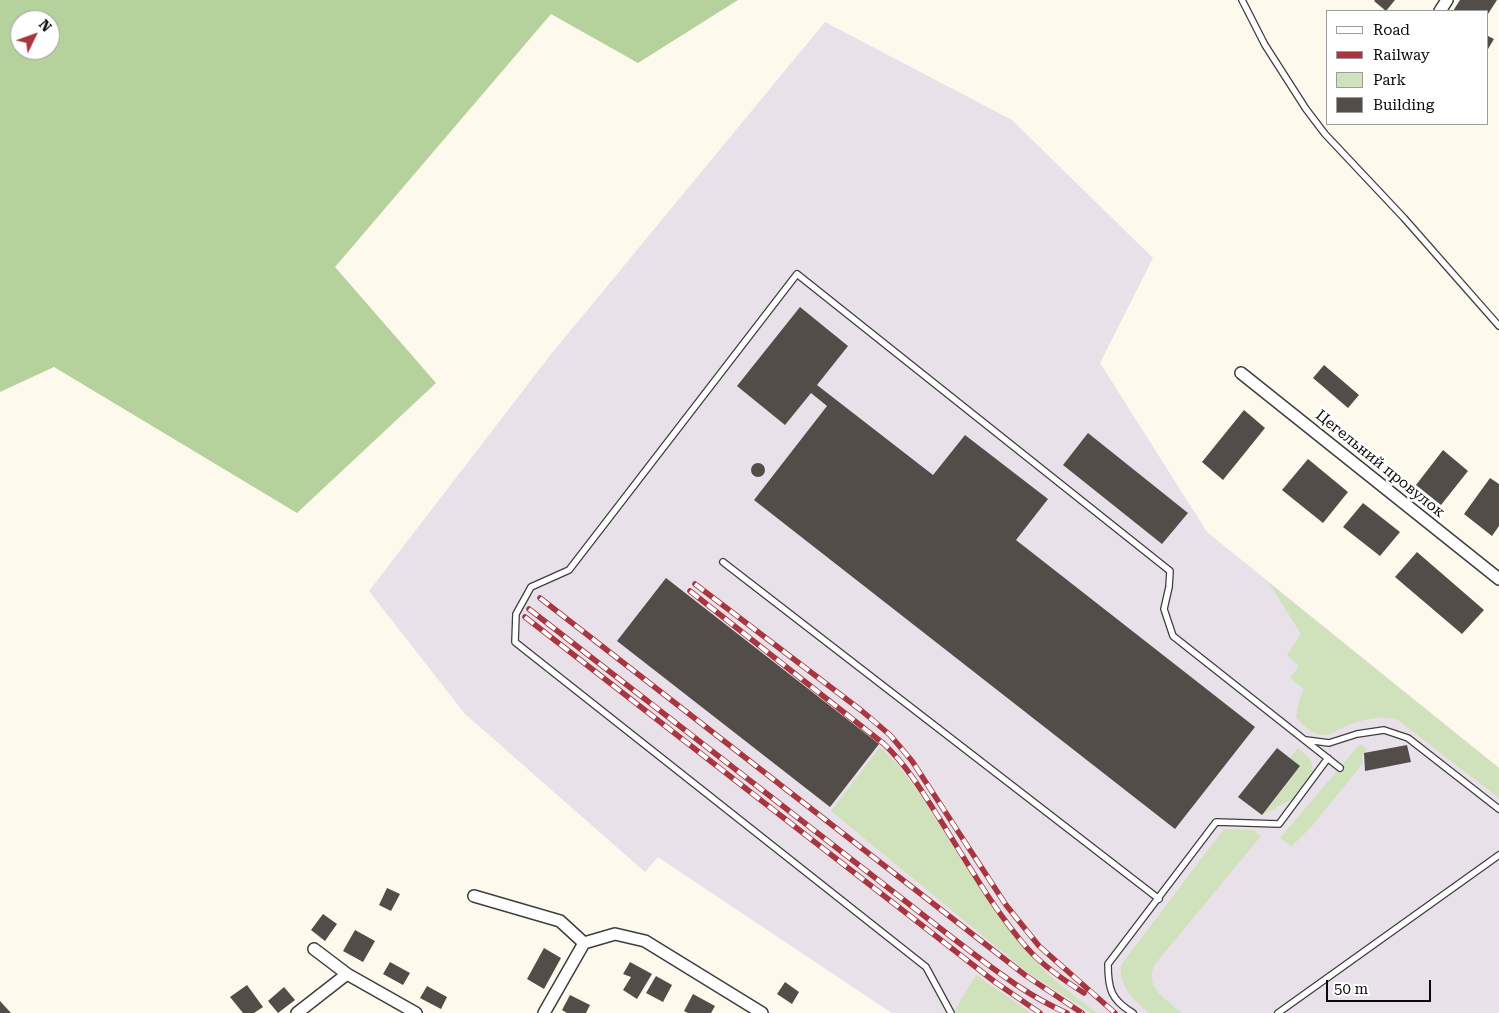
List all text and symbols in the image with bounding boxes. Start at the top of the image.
north arrow [10,10,60,60]
legend [1326,10,1489,125]
text: N [36,16,55,35]
text: Road [1373,21,1410,39]
text: Railway [1373,46,1430,64]
text: Park [1373,71,1406,89]
text: Building [1373,96,1434,114]
street label: Цегельний провулок [1312,406,1448,522]
scale bar [1329,970,1434,1002]
text: 50 m [1334,980,1368,998]

